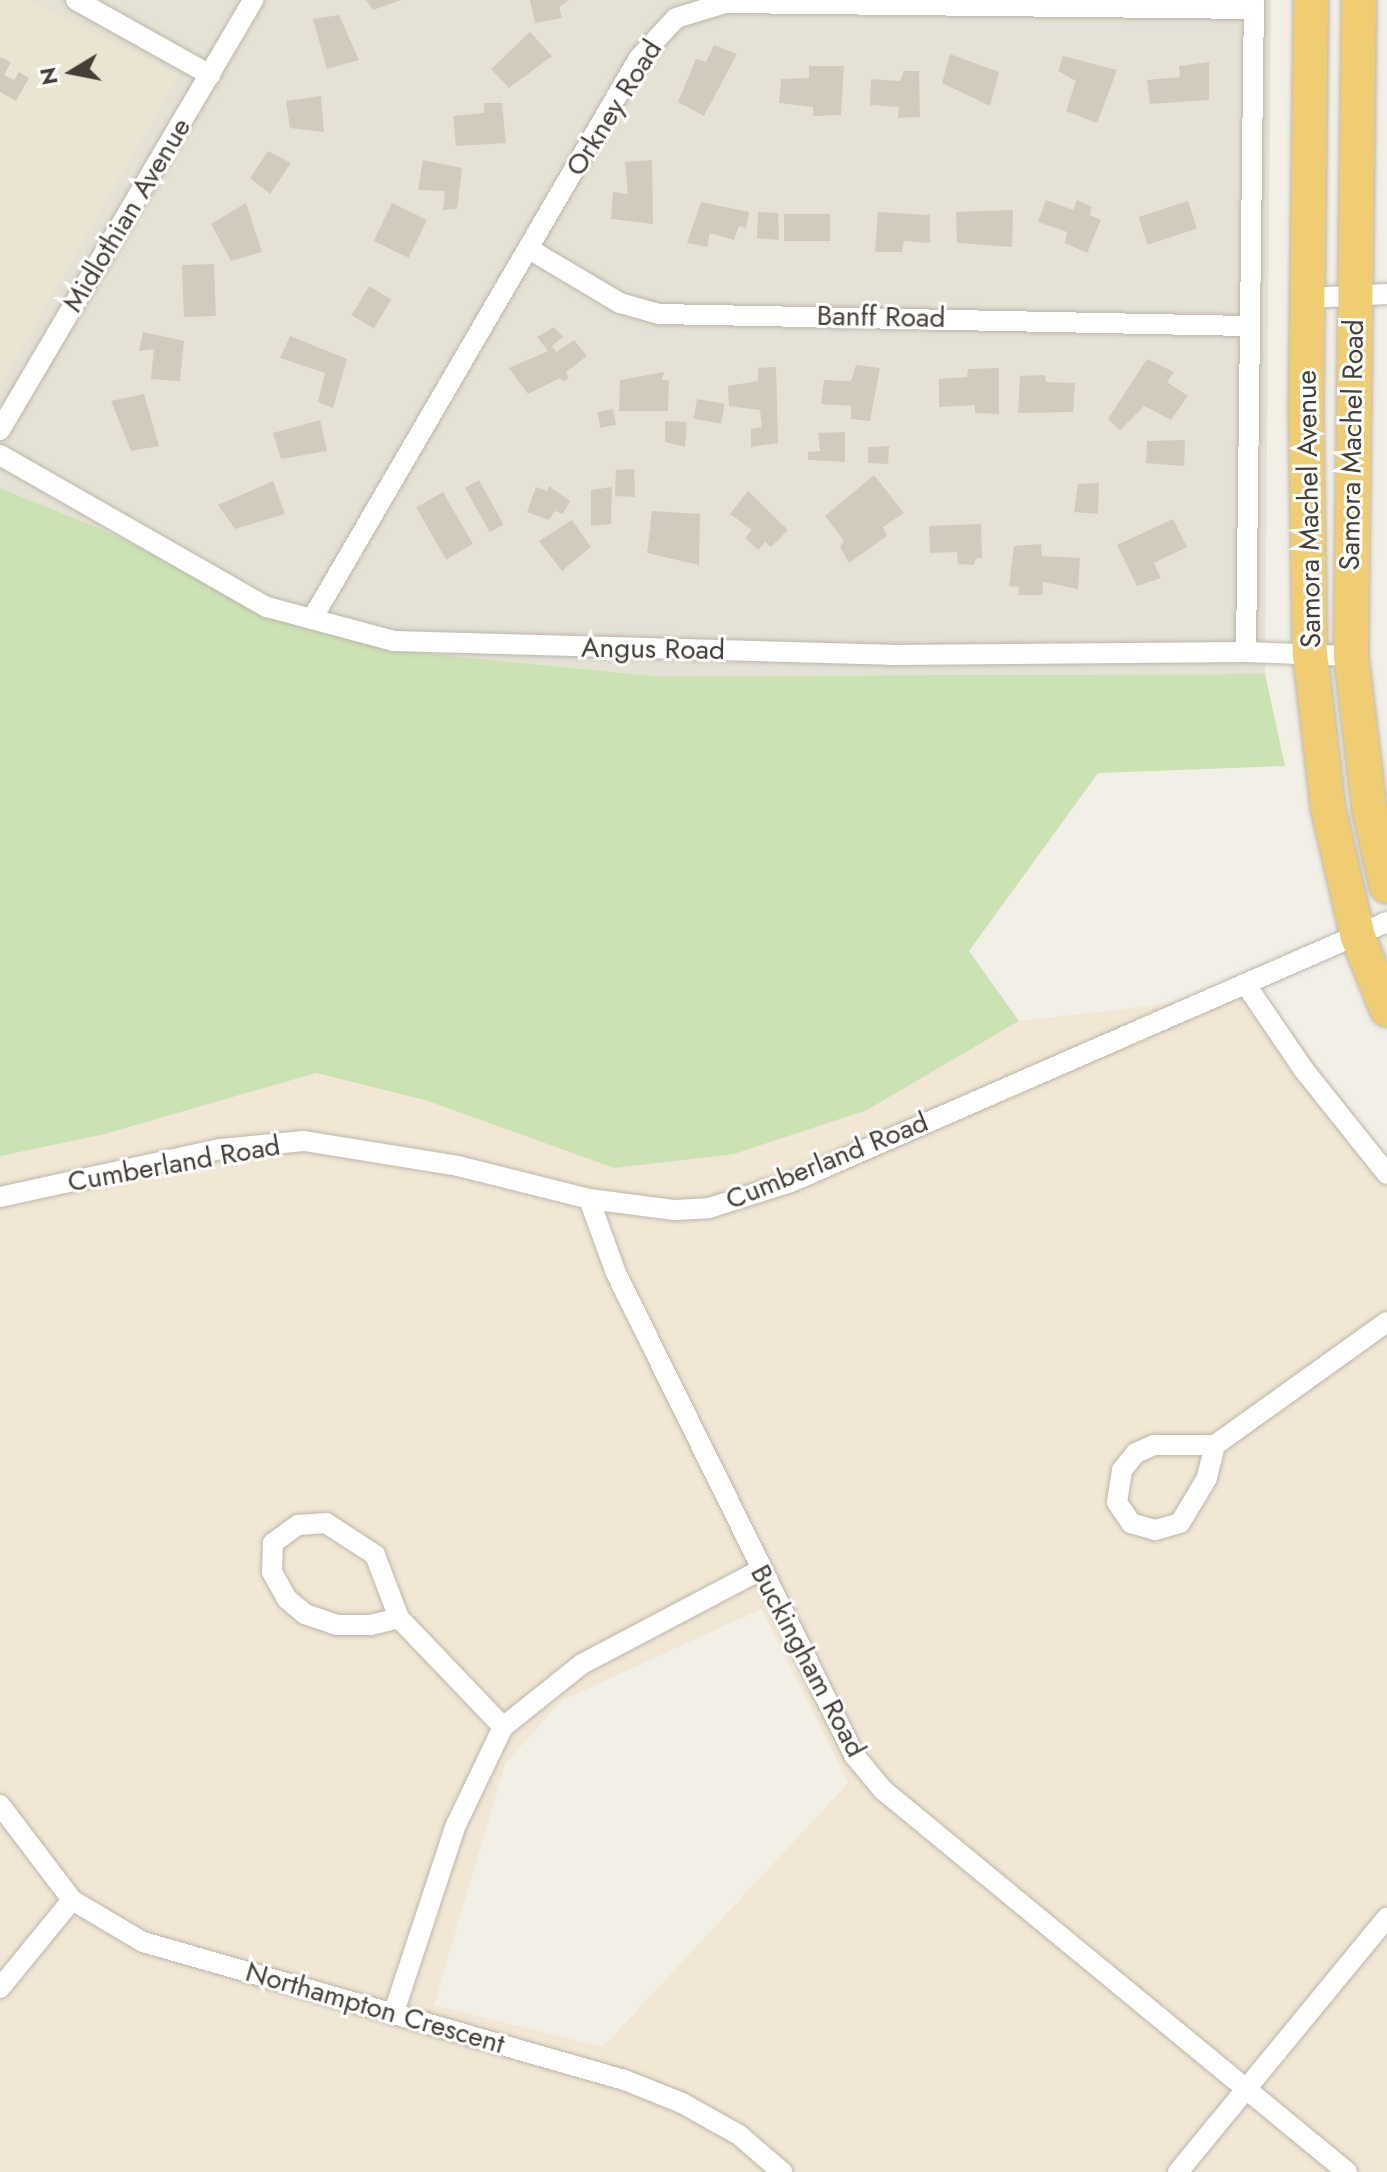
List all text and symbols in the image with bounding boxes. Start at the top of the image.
north arrow [32,32,112,112]
street label: Orkney Road [559,34,669,182]
text: N [31,65,66,88]
street label: Midlothian Avenue [56,112,198,318]
street label: Banff Road [816,299,946,335]
street label: Samora Machel Road [1333,319,1371,571]
street label: Samora Machel Avenue [1290,370,1328,648]
street label: Angus Road [581,631,725,667]
street label: Cumberland Road [721,1105,933,1217]
street label: Cumberland Road [65,1129,283,1199]
street label: Buckingham Road [743,1559,873,1763]
street label: Northampton Crescent [242,1955,508,2061]

